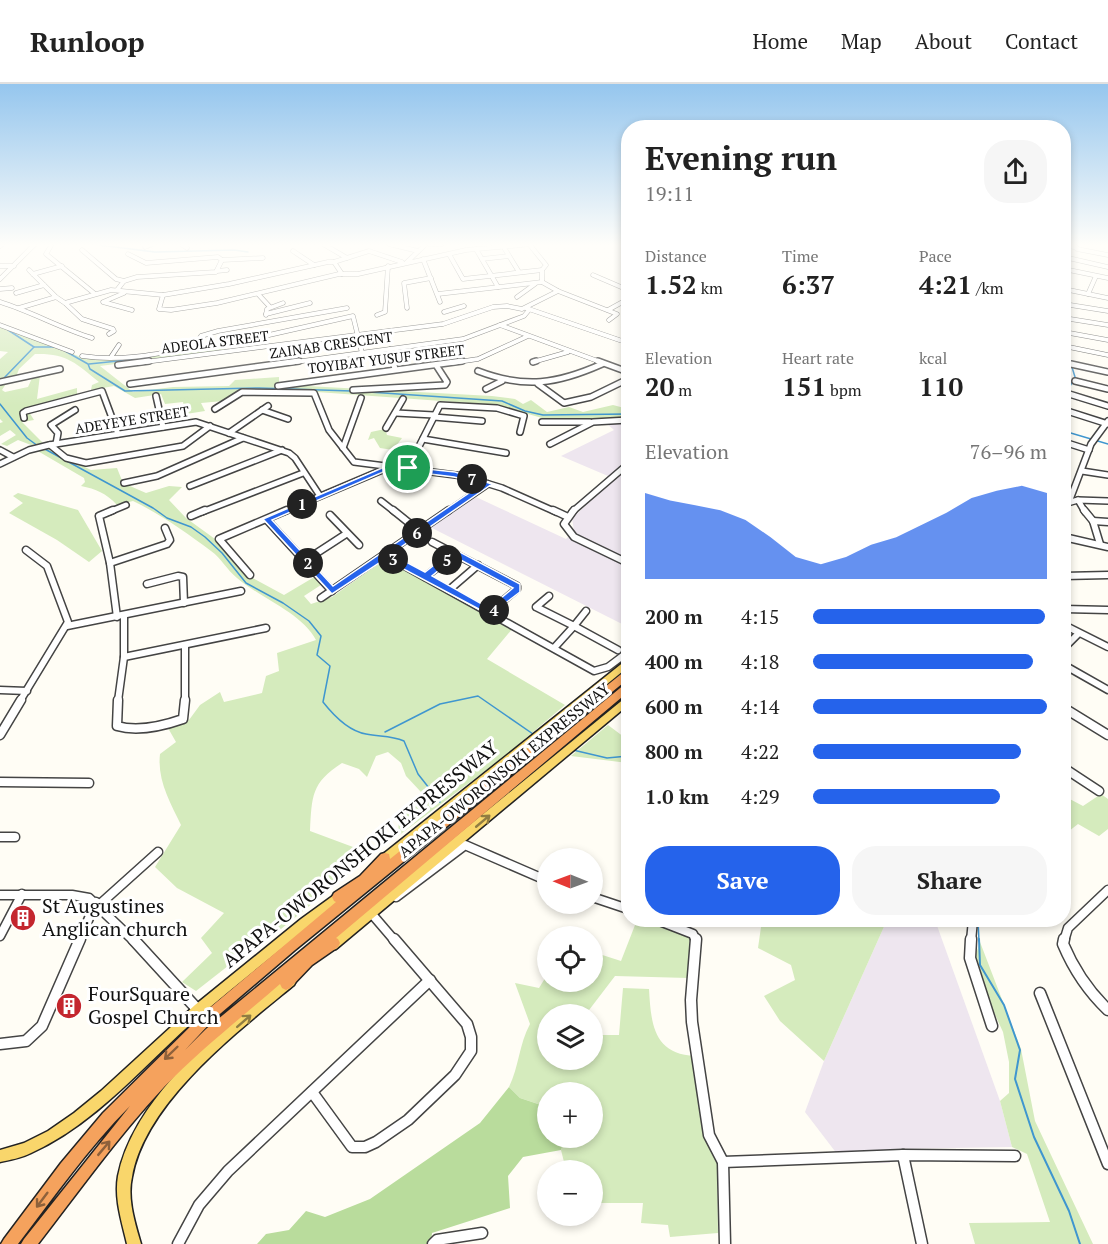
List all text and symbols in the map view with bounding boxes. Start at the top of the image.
text: Runloop [30,23,145,60]
text: Home [752,27,808,55]
text: Map [841,27,882,55]
text: About [915,27,972,55]
text: Contact [1005,27,1078,55]
text: Evening run [645,136,837,179]
button: share [984,140,1047,203]
text: 19:11 [645,180,694,207]
text: Distance [645,245,707,267]
text: Time [782,245,819,267]
text: Pace [919,245,952,267]
text: 1.52 [645,267,697,301]
text: 6:37 [782,267,835,301]
text: 4:21 [919,267,972,301]
text: km [697,277,723,299]
text: /km [972,277,1003,299]
street label: ADEOLA STREET [160,325,270,358]
street label: ZAINAB CRESCENT [268,326,394,363]
street label: TOYIBAT YUSUF STREET [307,339,466,378]
text: Elevation [645,347,712,369]
text: Heart rate [782,347,854,369]
text: kcal [919,347,947,369]
text: 20 [645,369,674,403]
text: 151 [782,369,826,403]
text: 110 [919,369,963,403]
text: m [674,379,692,401]
text: bpm [826,379,862,401]
street label: ADEYEYE STREET [73,401,191,438]
text: Elevation [645,438,729,465]
text: 76–96 m [970,438,1047,465]
pin [382,442,433,493]
icon: arrive [391,451,424,484]
pin: 7 [457,464,487,494]
text: 7 [467,468,477,490]
pin: 1 [287,489,317,519]
text: 1 [297,493,307,515]
pin: 6 [402,518,432,548]
text: 6 [412,522,422,544]
pin: 3 [378,544,408,574]
pin: 5 [432,545,462,575]
pin: 2 [293,548,323,578]
text: 3 [388,548,398,570]
text: 5 [442,549,452,571]
text: 2 [303,552,313,574]
pin: 4 [479,595,509,625]
text: 4 [489,599,499,621]
text: 200 m [645,603,703,630]
text: 4:15 [741,603,780,630]
text: 400 m [645,648,703,675]
text: 4:18 [741,648,780,675]
street label: APAPA-OWORONSOKI EXPRESSWAY [394,677,615,862]
text: 600 m [645,693,703,720]
text: 4:14 [741,693,780,720]
street label: APAPA-OWORONSHOKI EXPRESSWAY [216,734,503,973]
text: 800 m [645,738,703,765]
text: 4:22 [741,738,780,765]
text: 1.0 km [645,783,709,810]
text: 4:29 [741,783,780,810]
one-way arrow [475,814,490,828]
button: Save [645,846,840,915]
button: Share [852,846,1047,915]
north arrow [537,848,603,914]
map controls [537,848,603,1226]
place label: St Augustines Anglican church [42,892,188,942]
building icon: St Augustines Anglican church [8,903,38,933]
button: locate [537,926,603,992]
place label: FourSquare Gospel Church [88,980,219,1030]
building icon: FourSquare Gospel Church [54,991,84,1021]
button: layers [537,1004,603,1070]
one-way arrow [236,1014,251,1028]
one-way arrow [163,1046,178,1061]
button: + [537,1082,603,1148]
one-way arrow [97,1140,110,1156]
button: − [537,1160,603,1226]
one-way arrow [36,1191,48,1207]

